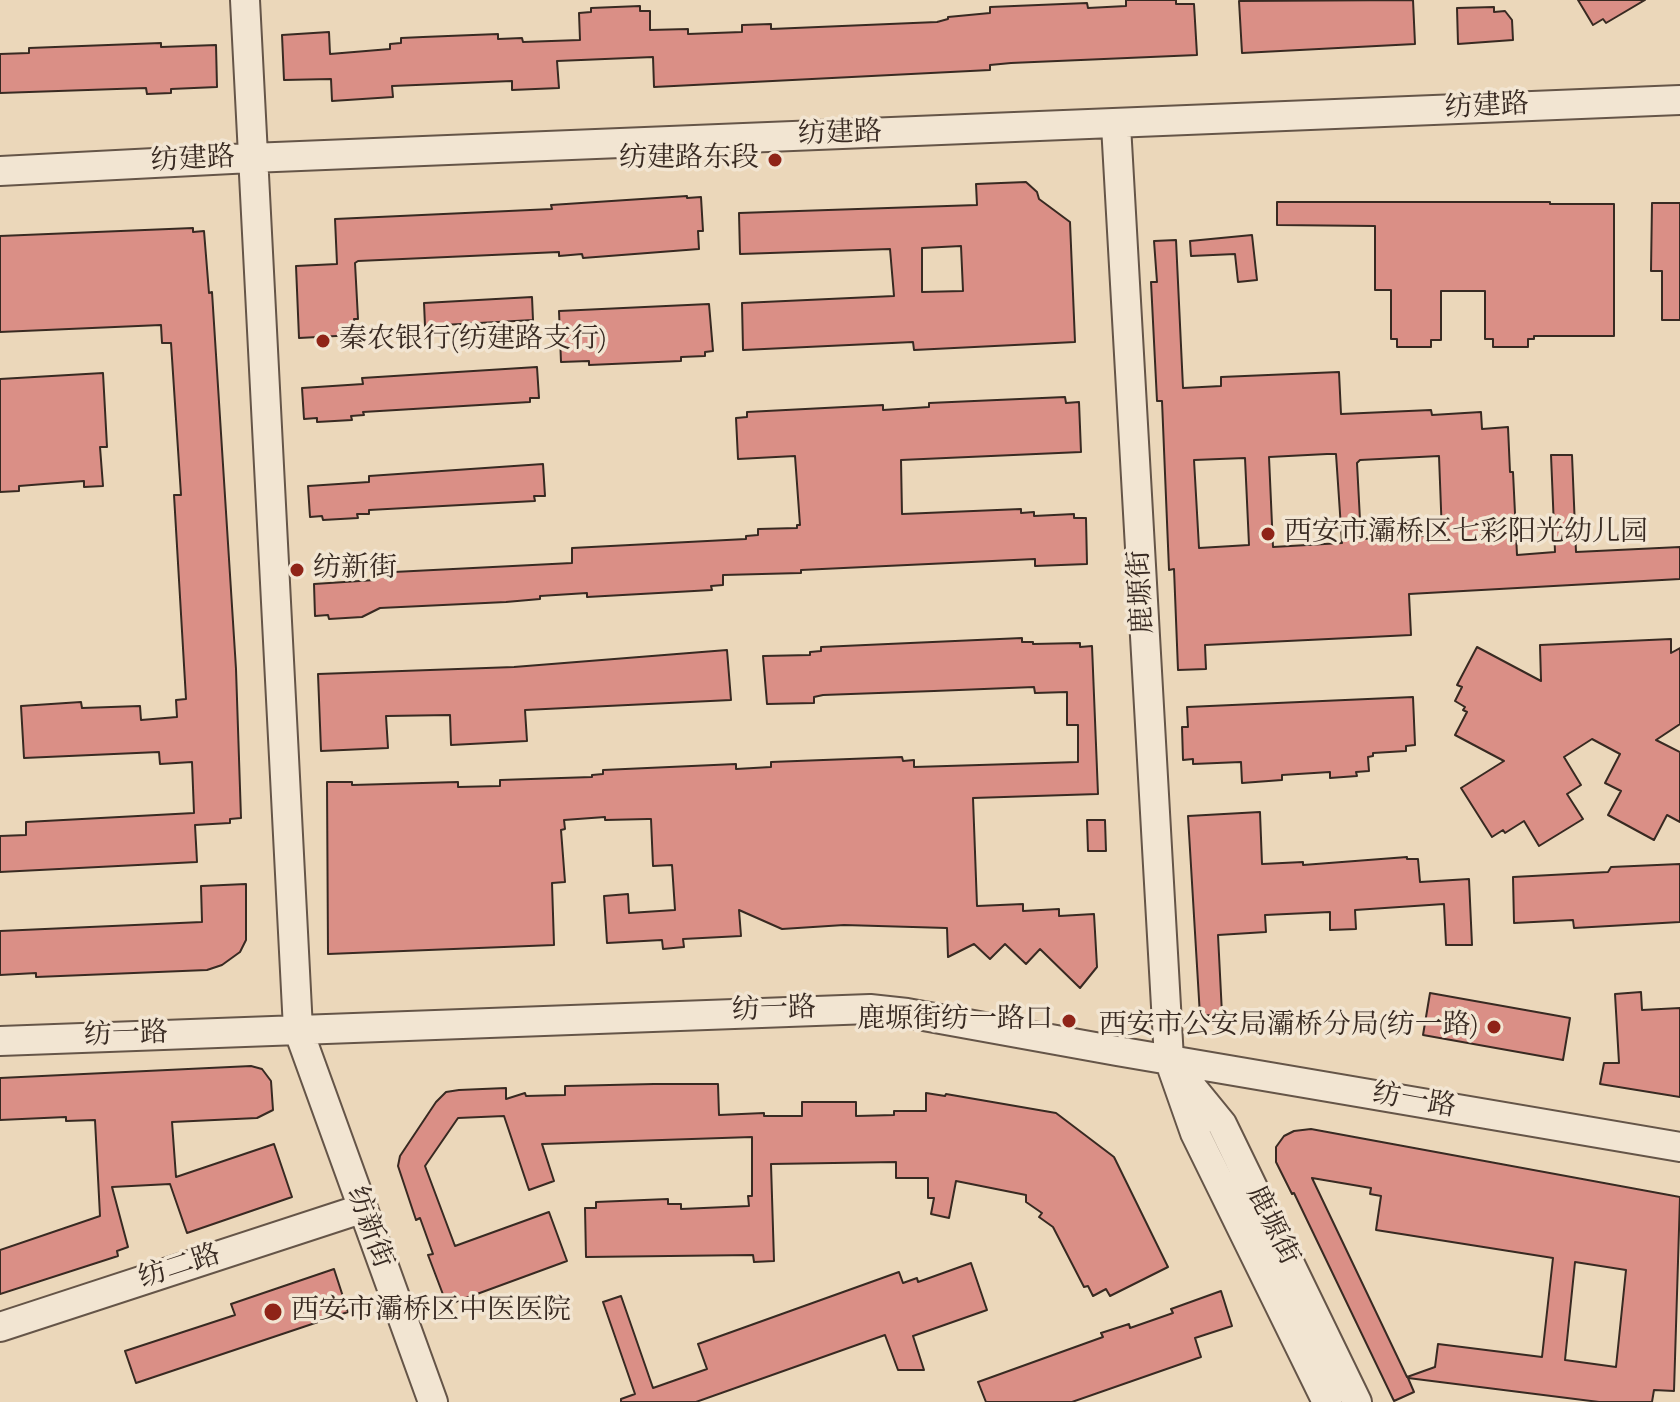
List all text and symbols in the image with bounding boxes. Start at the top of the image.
street label: 纺建路 [1444,89,1530,127]
street label: 纺建路 [797,117,883,153]
street label: 纺建路 [150,142,236,180]
place label: 纺建路东段 [619,143,759,177]
marker: 纺建路东段 [766,151,784,169]
place label: 秦农银行(纺建路支行) [339,324,606,358]
marker: 秦农银行(纺建路支行) [314,332,332,350]
place label: 西安市灞桥区七彩阳光幼儿园 [1284,517,1648,551]
marker: 西安市灞桥区七彩阳光幼儿园 [1259,525,1277,543]
street label: 鹿塬街 [1124,549,1162,635]
place label: 纺新街 [313,553,397,587]
marker: 纺新街 [288,561,306,579]
street label: 纺一路 [731,993,817,1029]
place label: 鹿塬街纺一路口 [857,1004,1053,1038]
place label: 西安市公安局灞桥分局(纺一路) [1099,1010,1478,1044]
marker: 鹿塬街纺一路口 [1060,1012,1078,1030]
street label: 纺一路 [83,1018,169,1054]
marker: 西安市公安局灞桥分局(纺一路) [1485,1018,1503,1036]
street label: 纺一路 [1370,1078,1458,1126]
street label: 鹿塬街 [1237,1181,1305,1271]
street label: 纺新街 [338,1183,398,1273]
street label: 纺二路 [135,1239,225,1297]
place label: 西安市灞桥区中医医院 [291,1295,571,1329]
marker: 西安市灞桥区中医医院 [262,1301,284,1323]

